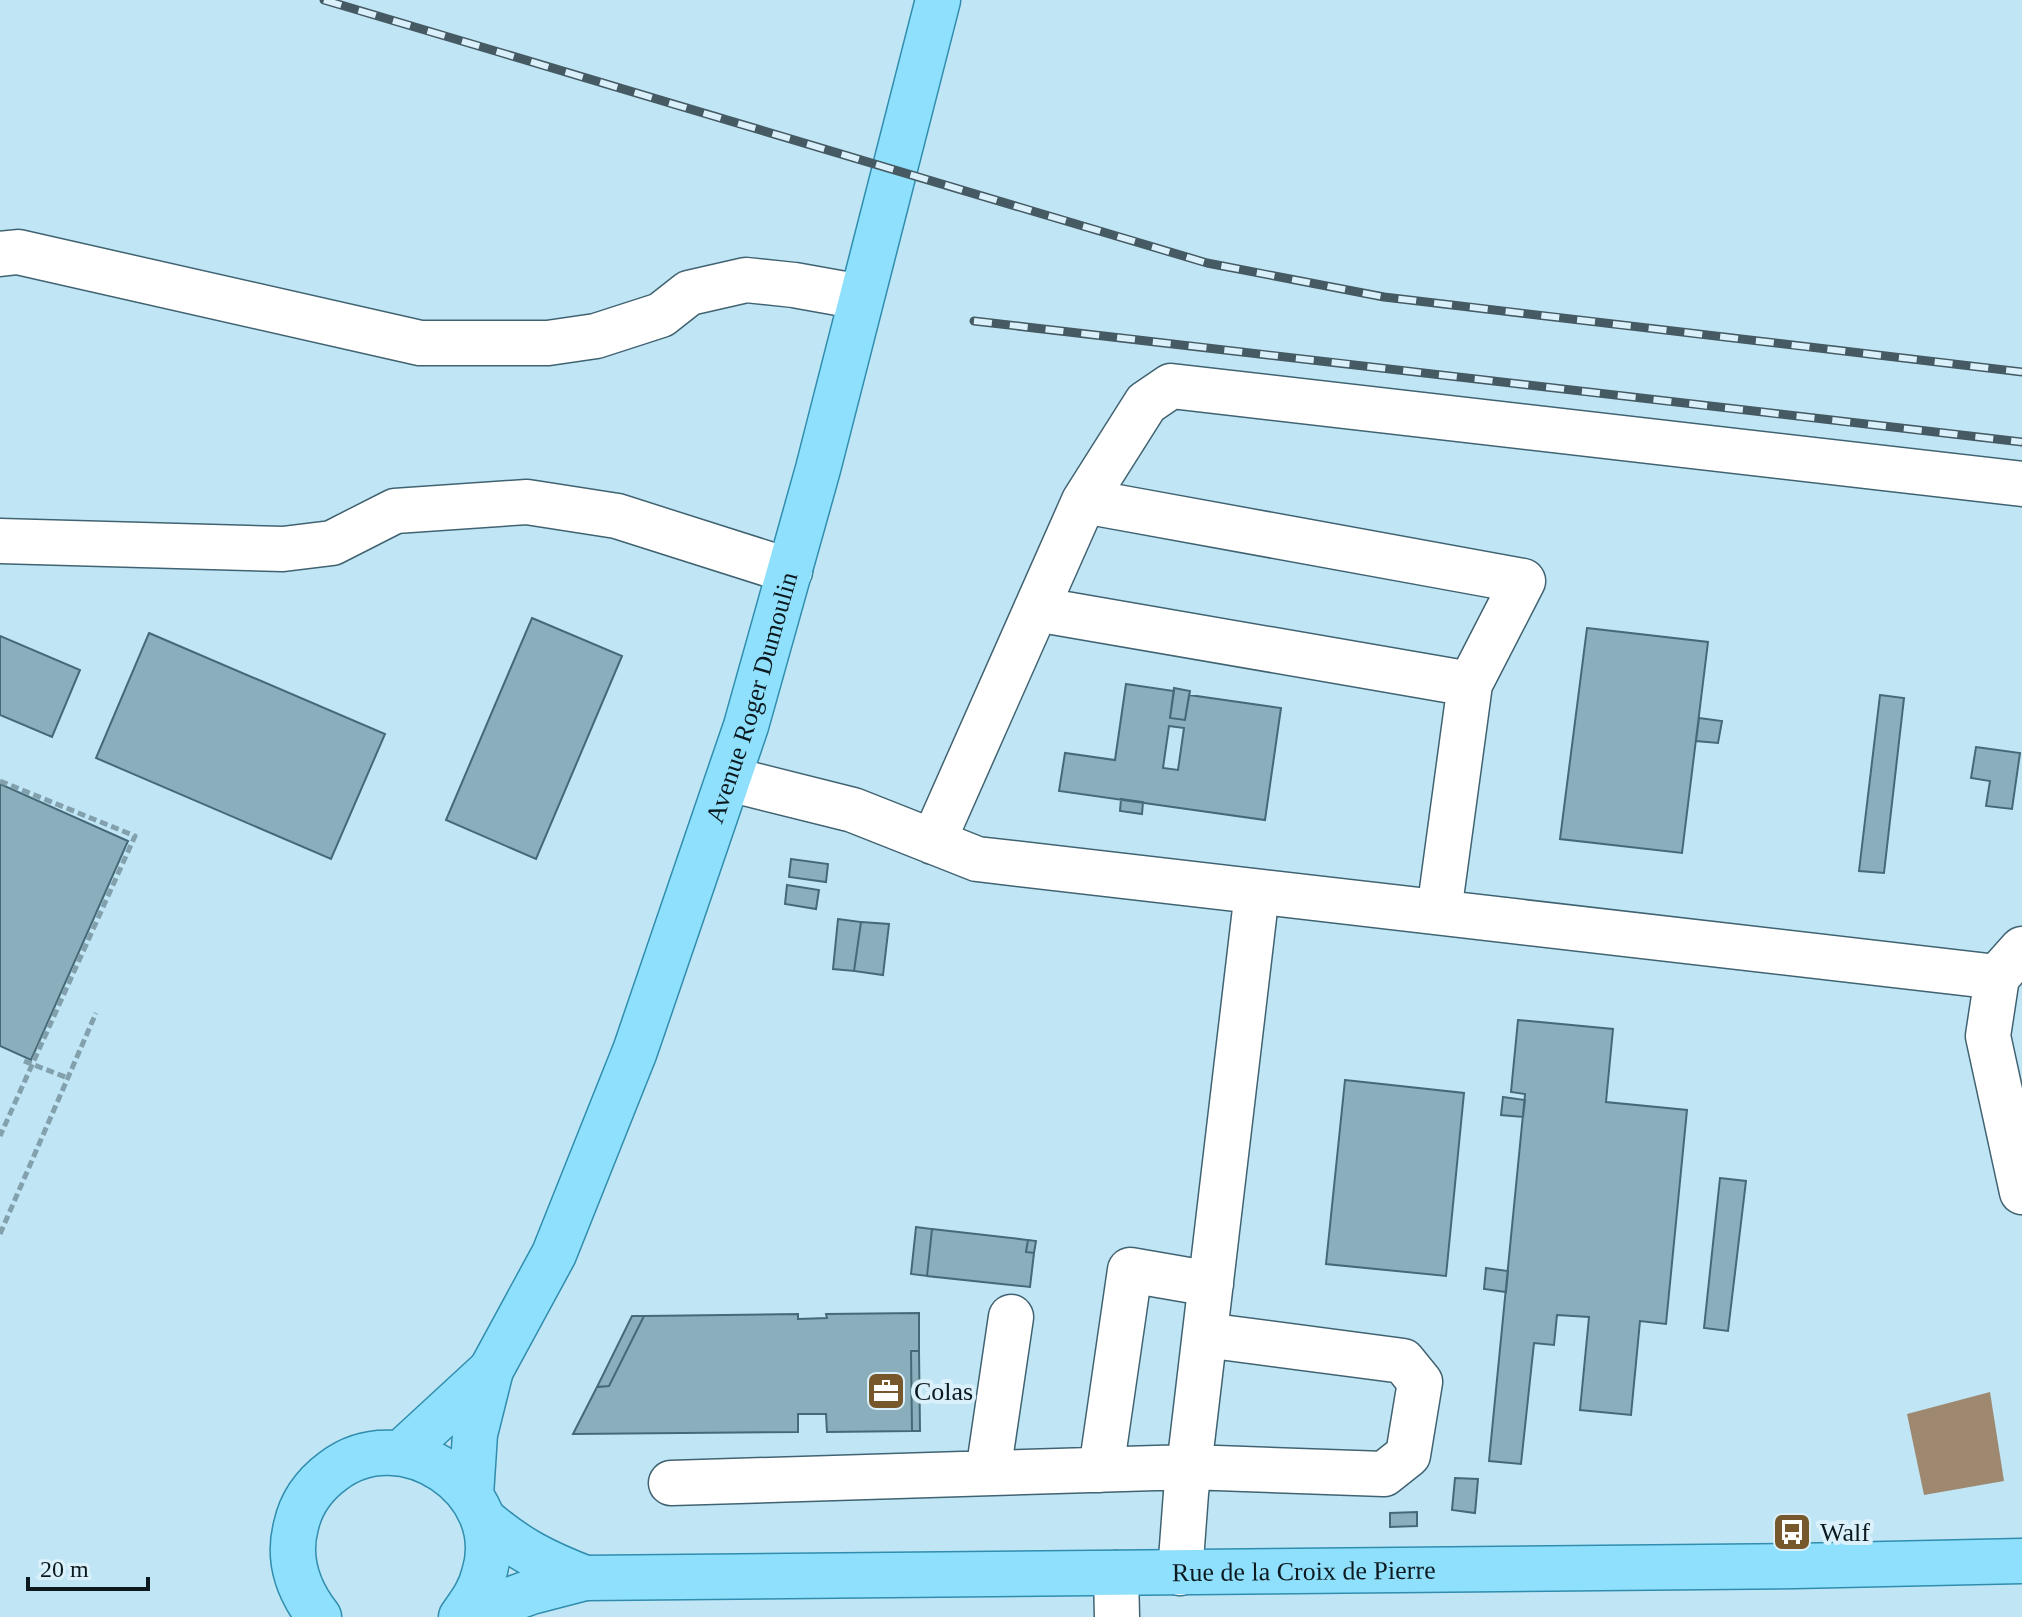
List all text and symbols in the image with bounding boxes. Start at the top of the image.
street label: Avenue Roger Dumoulin [700,569,803,827]
office icon: Colas [865,1370,907,1412]
place label: Colas [914,1377,973,1406]
bus stop icon: Walf [1771,1511,1813,1553]
place label: Walf [1820,1518,1870,1547]
scale bar [28,1541,148,1591]
text: 20 m [40,1556,89,1582]
street label: Rue de la Croix de Pierre [1172,1556,1436,1587]

